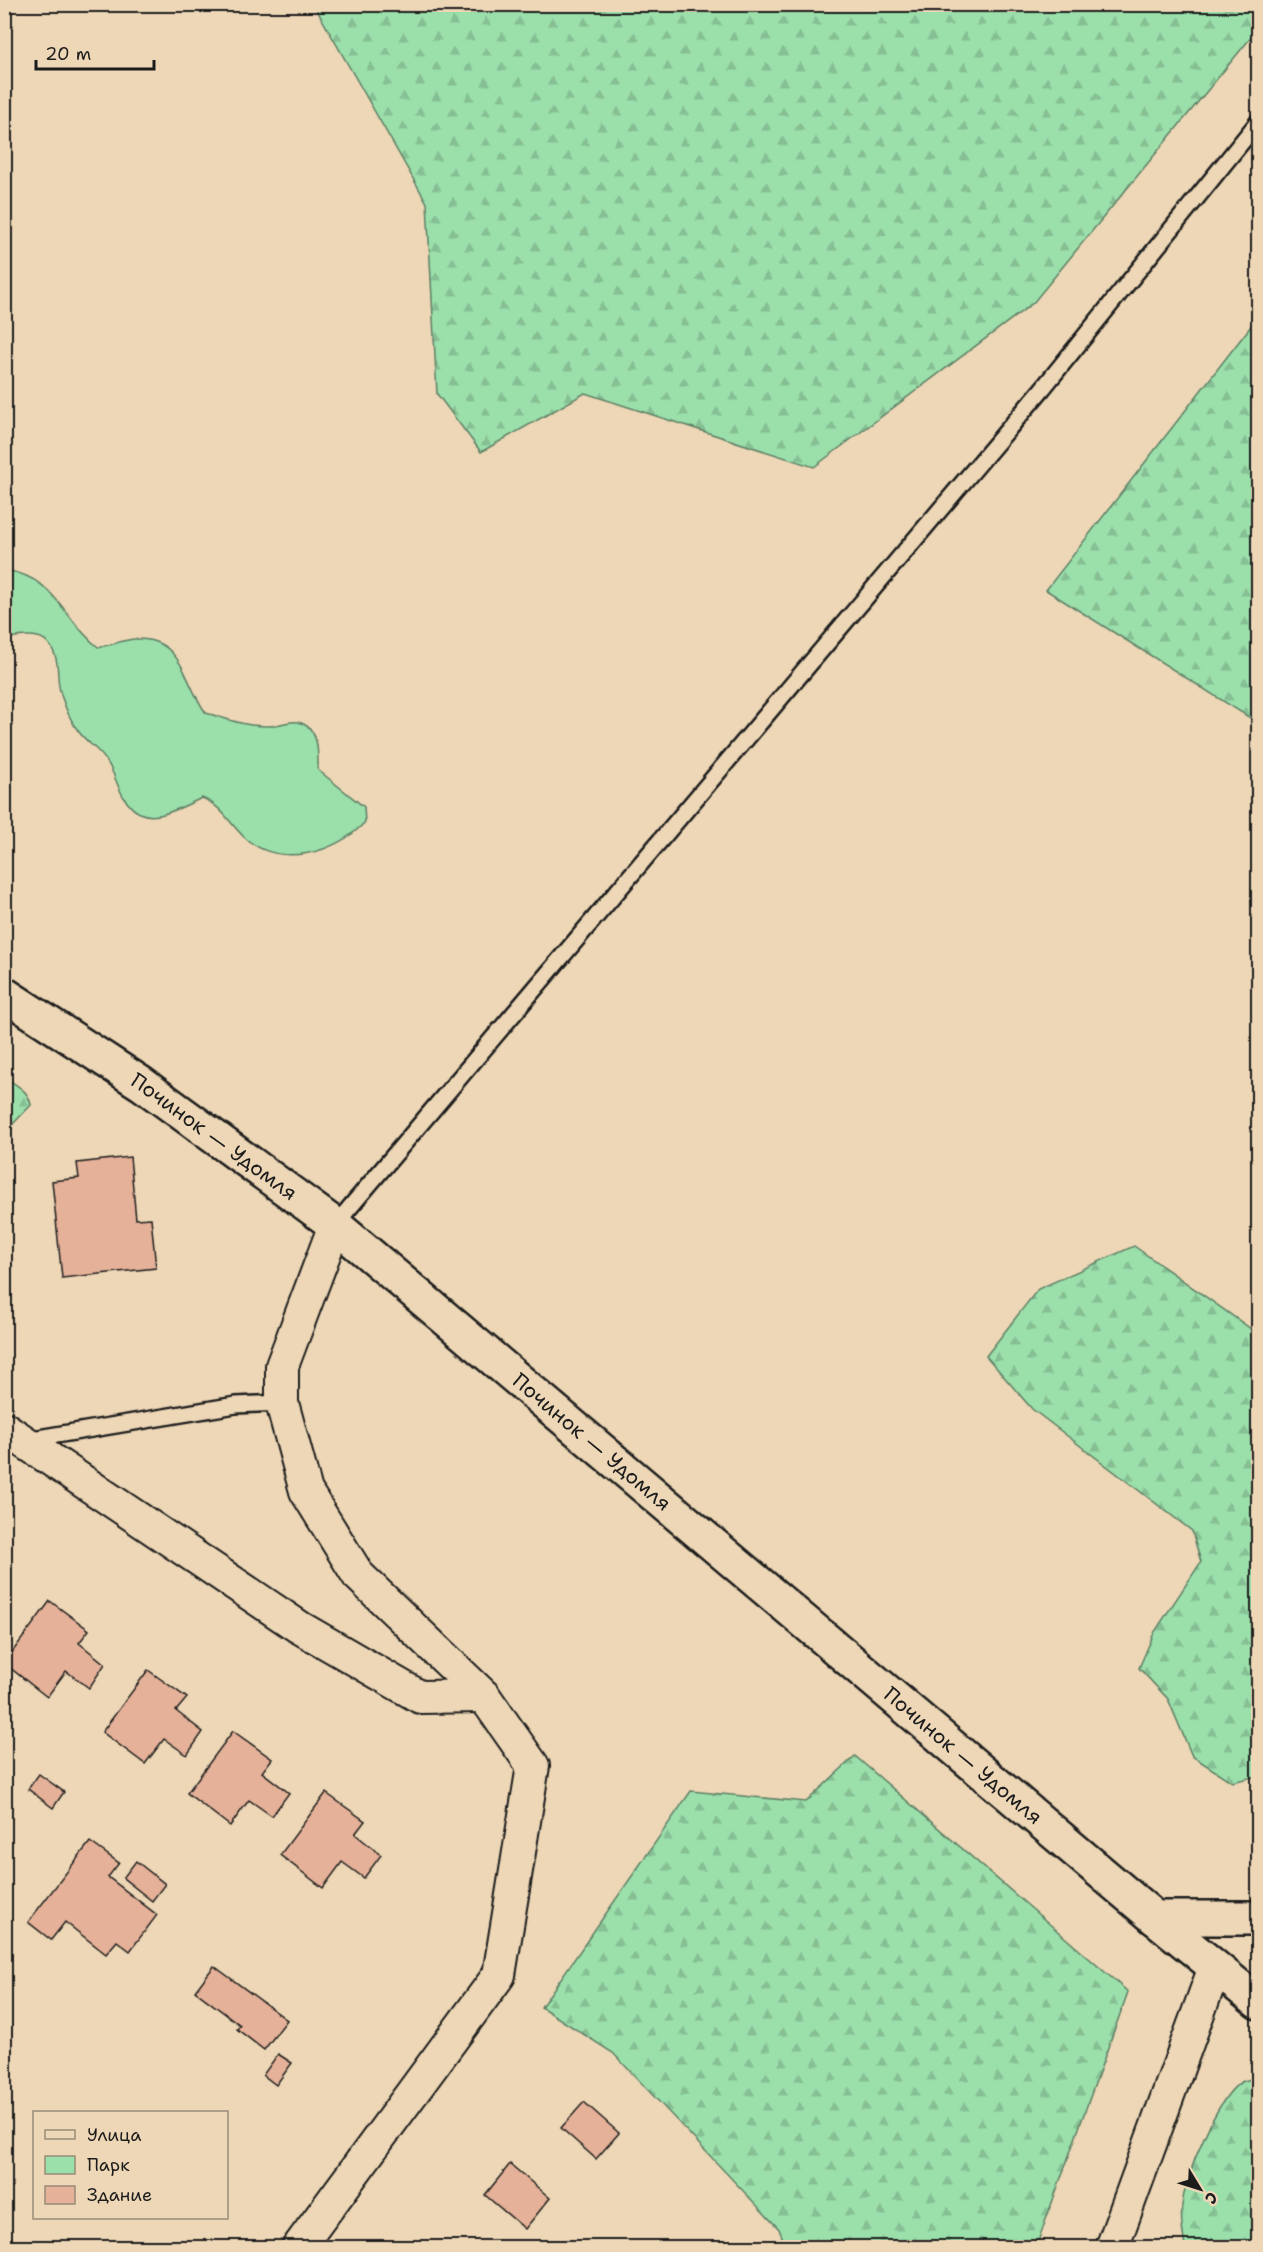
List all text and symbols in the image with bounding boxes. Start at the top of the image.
scale bar [36,33,154,71]
text: 20 m [45,42,91,66]
street label: Починок — Удомля [125,1066,303,1207]
street label: Починок — Удомля [506,1367,677,1517]
street label: Починок — Удомля [878,1681,1048,1831]
legend [33,2111,228,2219]
text: Улица [87,2123,141,2147]
text: Парк [87,2153,130,2177]
north arrow [1170,2159,1230,2219]
text: Здание [87,2183,152,2207]
text: С [1200,2188,1223,2208]

